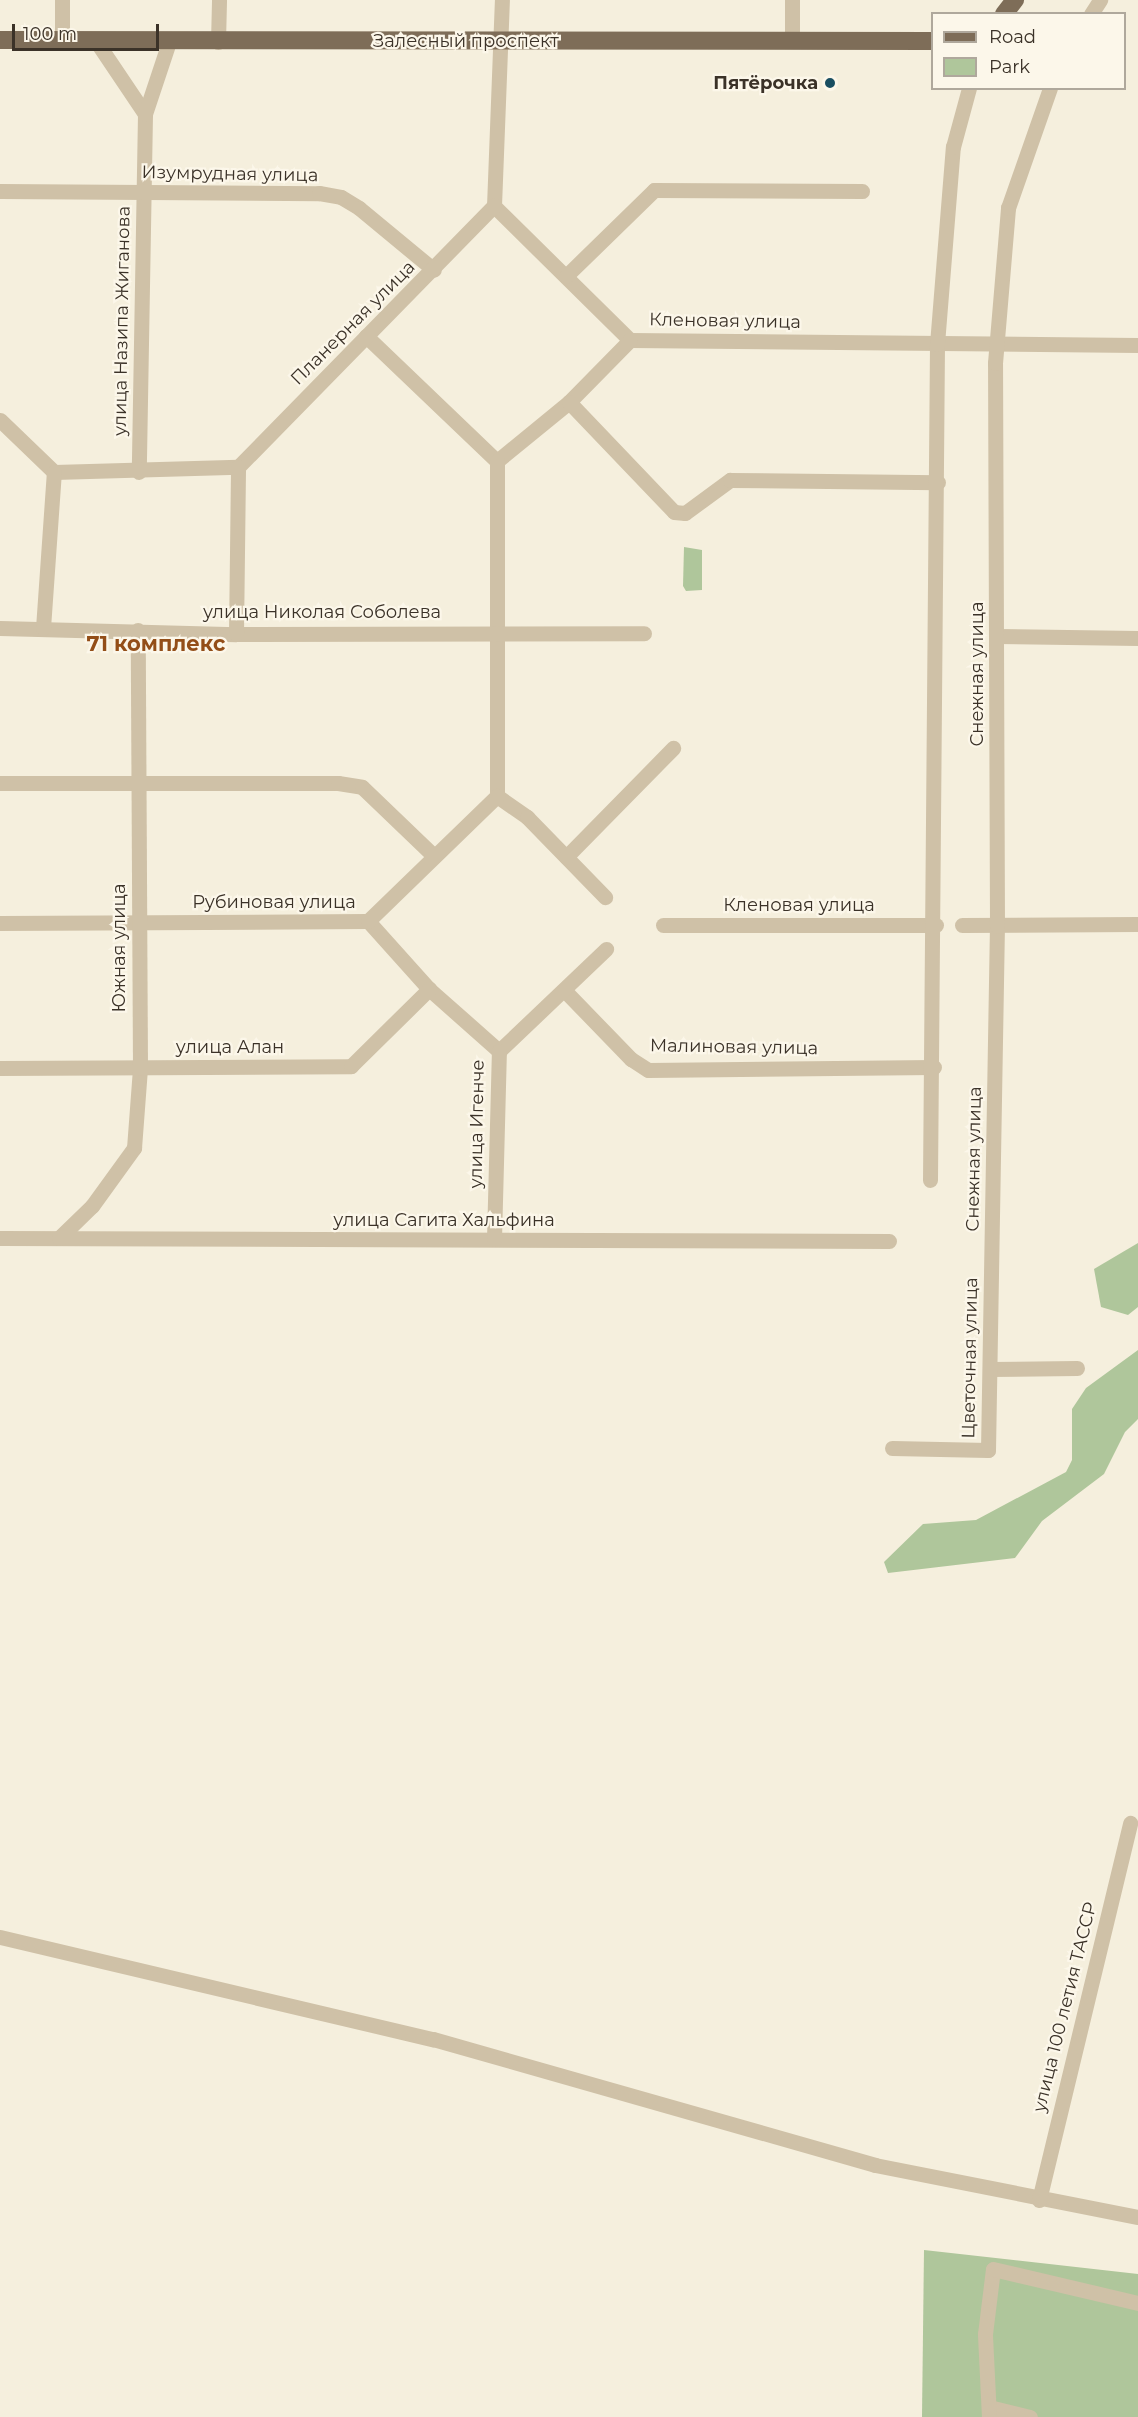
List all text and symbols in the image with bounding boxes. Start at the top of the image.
scale bar [15,12,162,50]
legend [931,12,1126,90]
text: 100 m [23,23,77,45]
text: Road [989,26,1036,48]
street label: Залесный проспект [373,30,559,52]
text: Park [989,56,1030,78]
place label: Пятёрочка [713,72,818,94]
marker: Пятёрочка [823,76,837,90]
street label: Изумрудная улица [142,162,318,186]
street label: улица Назипа Жиганова [109,206,135,436]
street label: Планерная улица [286,256,420,390]
street label: Кленовая улица [649,309,801,333]
street label: улица Николая Соболева [203,601,441,623]
street label: Снежная улица [966,601,988,747]
district label: 71 комплекс [87,631,225,657]
street label: Южная улица [108,884,130,1012]
street label: Рубиновая улица [192,891,356,913]
street label: Кленовая улица [723,894,875,916]
street label: Малиновая улица [650,1035,818,1059]
street label: улица Алан [176,1036,284,1058]
street label: улица Игенче [465,1059,489,1189]
street label: Снежная улица [962,1086,986,1232]
street label: улица Сагита Хальфина [333,1209,555,1231]
street label: Цветочная улица [958,1277,982,1439]
street label: улица 100 летия ТАССР [1028,1900,1102,2114]

